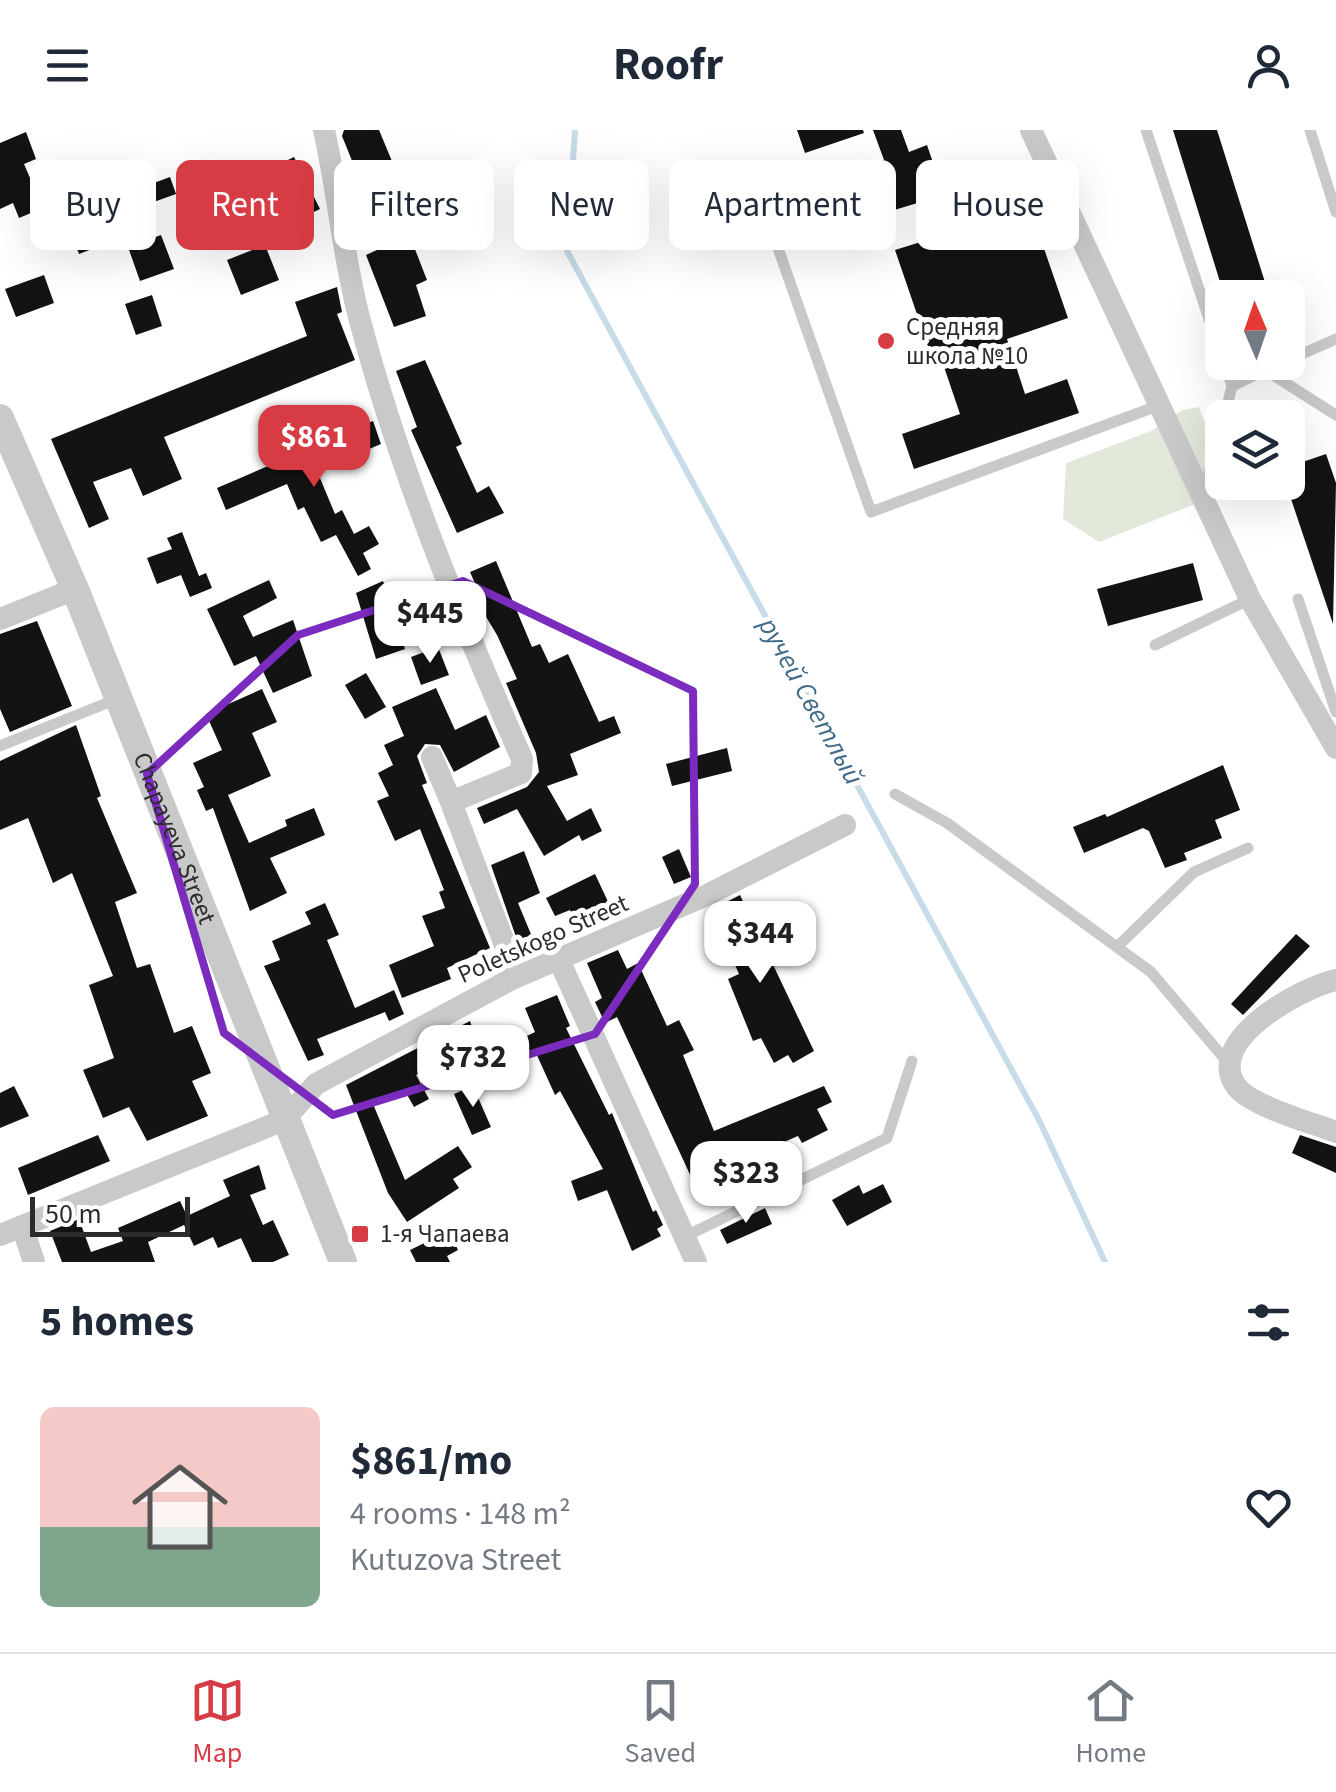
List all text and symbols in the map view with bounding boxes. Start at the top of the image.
text: Roofr [613,33,723,97]
icon: menu [40,38,95,93]
icon: person [1241,38,1296,93]
chip: Buy [30,160,156,250]
chip: Rent [176,160,314,250]
chip: Filters [334,160,494,250]
chip: New [514,160,649,250]
chip: Apartment [669,160,896,250]
chip: House [916,160,1079,250]
north arrow [1205,280,1305,380]
map controls [1205,280,1305,500]
place label: Средняя школа №10 [906,309,1028,374]
marker: Средняя школа №10 [875,330,897,352]
button: layers [1205,400,1305,500]
pin: $861 [255,405,373,490]
text: $861 [280,414,348,460]
pin: $445 [371,581,489,666]
text: $445 [396,590,464,636]
water label: ручей Светлый [748,609,874,792]
street label: Chapayeva Street [124,747,225,930]
street label: Poletskogo Street [452,885,635,993]
pin: $344 [701,901,819,986]
text: $344 [726,910,794,956]
pin: $732 [414,1025,532,1110]
text: $732 [439,1034,507,1080]
pin: $323 [687,1141,805,1226]
text: $323 [712,1150,780,1196]
scale bar [30,1192,190,1236]
text: 50 m [45,1194,102,1234]
place label: 1-я Чапаева [380,1216,510,1252]
marker: 1-я Чапаева [349,1223,371,1245]
text: 5 homes [40,1292,194,1352]
icon: filters [1241,1295,1296,1350]
text: $861/mo [350,1431,512,1491]
icon: home [120,1447,240,1567]
icon: heart [1241,1480,1296,1535]
text: 4 rooms · 148 m² [350,1491,571,1537]
text: Kutuzova Street [350,1537,561,1583]
tab: Map [190,1673,245,1773]
tab: Saved [624,1673,696,1773]
tab: Home [1076,1673,1146,1773]

